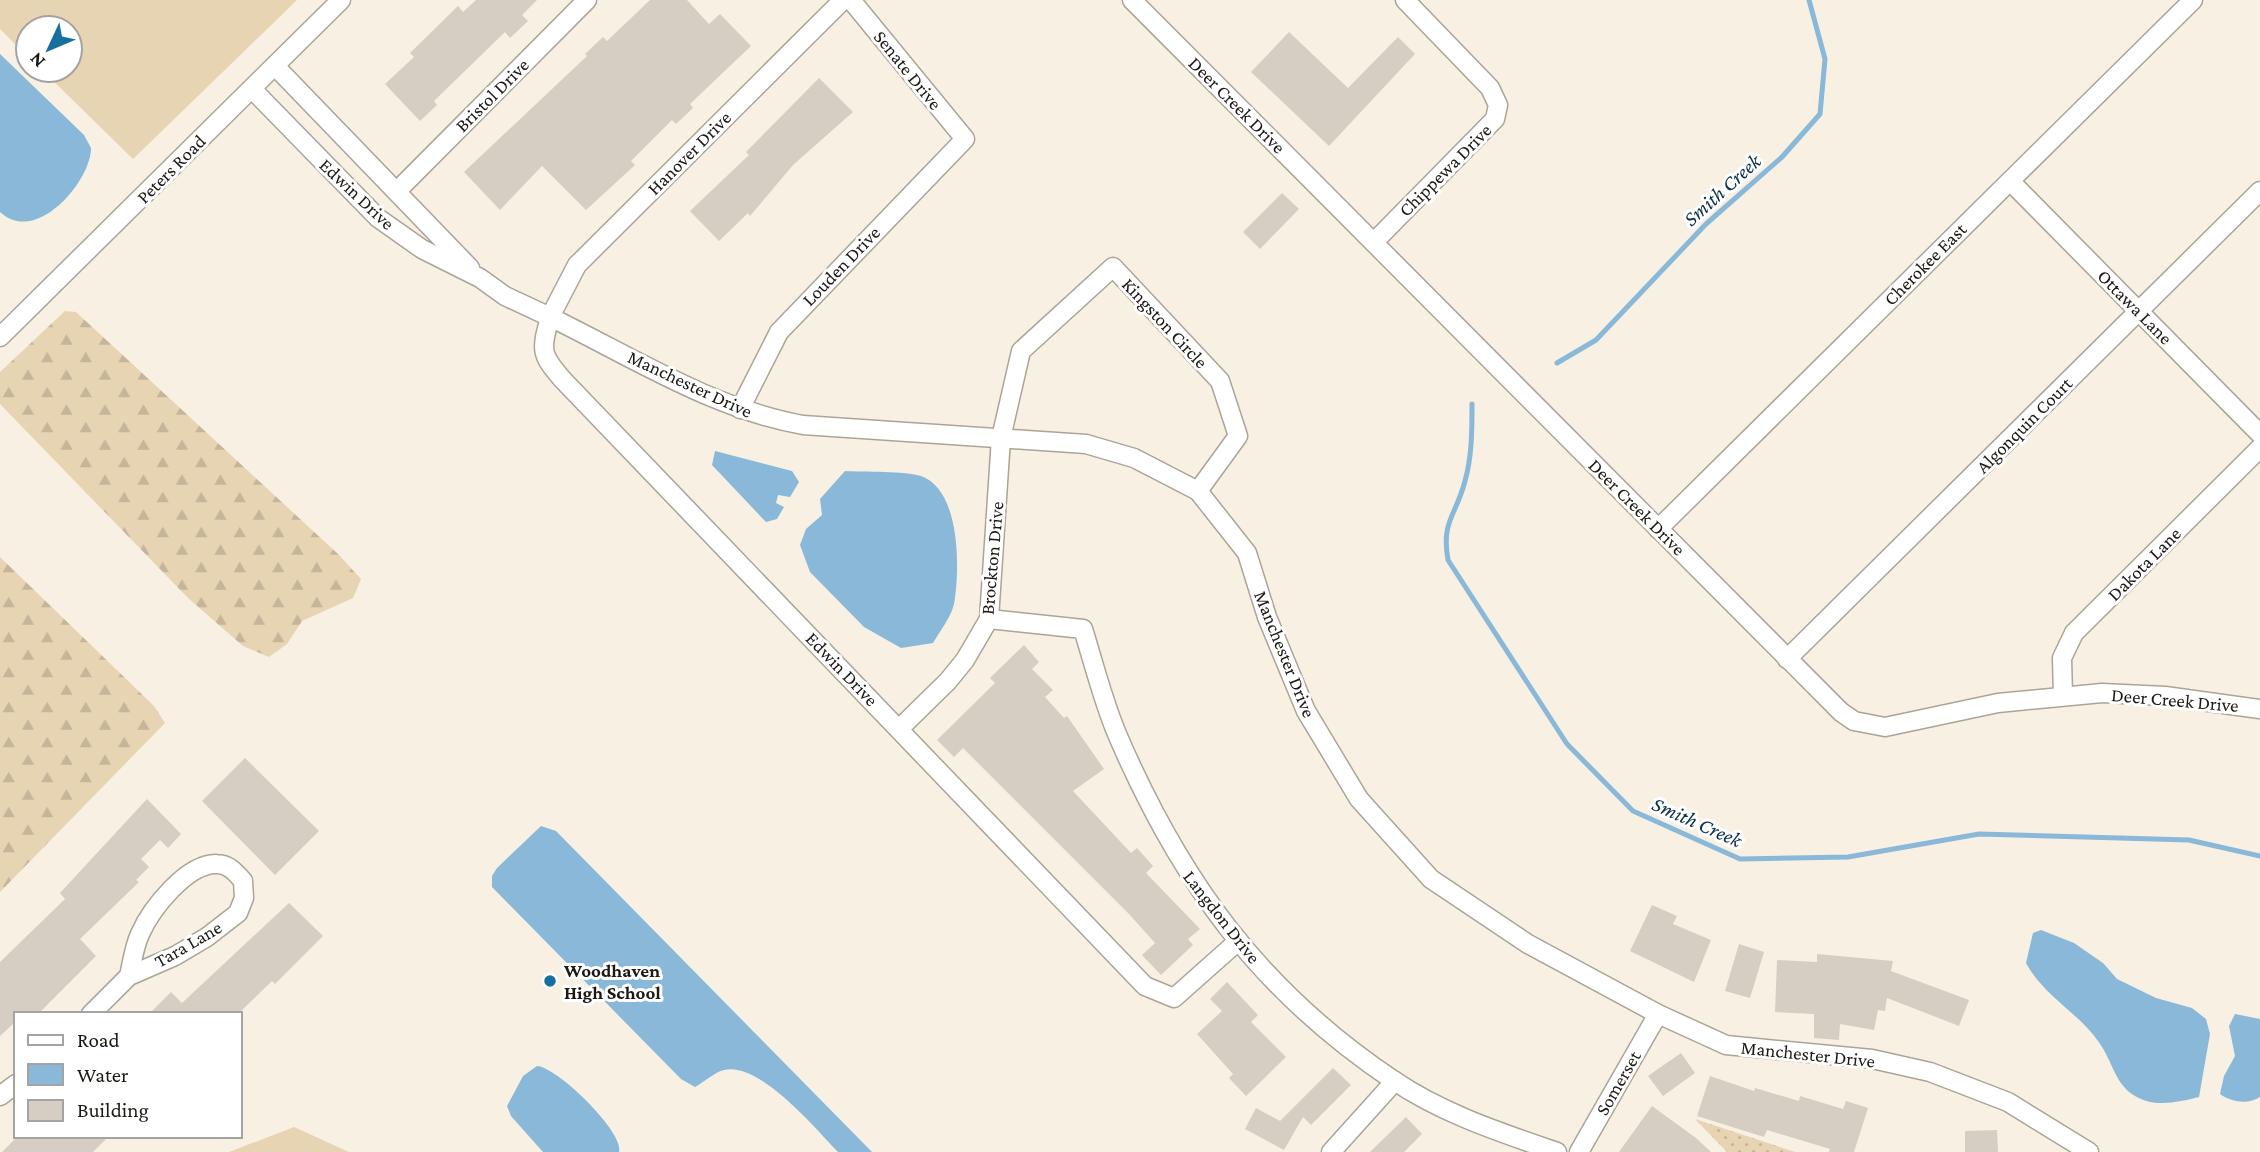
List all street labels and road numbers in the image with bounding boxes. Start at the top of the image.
street label: Senate Drive [870,26,946,114]
street label: Deer Creek Drive [1184,52,1290,158]
street label: Bristol Drive [451,54,533,136]
street label: Hanover Drive [643,107,735,199]
street label: Chippewa Drive [1394,119,1496,221]
street label: Peters Road [132,130,210,208]
street label: Edwin Drive [315,154,399,234]
street label: Cherokee East [1880,218,1971,309]
street label: Louden Drive [798,222,884,310]
street label: Ottawa Lane [2093,265,2177,349]
street label: Kingston Circle [1118,274,1212,372]
street label: Manchester Drive [625,346,755,422]
street label: Algonquin Court [1972,372,2077,477]
street label: Deer Creek Drive [1584,454,1690,560]
street label: Brockton Drive [977,500,1007,616]
street label: Dakota Lane [2103,523,2185,605]
street label: Manchester Drive [1250,588,1320,720]
street label: Edwin Drive [802,628,882,710]
street label: Deer Creek Drive [2110,684,2240,716]
street label: Langdon Drive [1179,866,1265,968]
street label: Tara Lane [151,916,225,972]
street label: Manchester Drive [1740,1037,1876,1071]
street label: Somerset [1591,1047,1645,1119]

